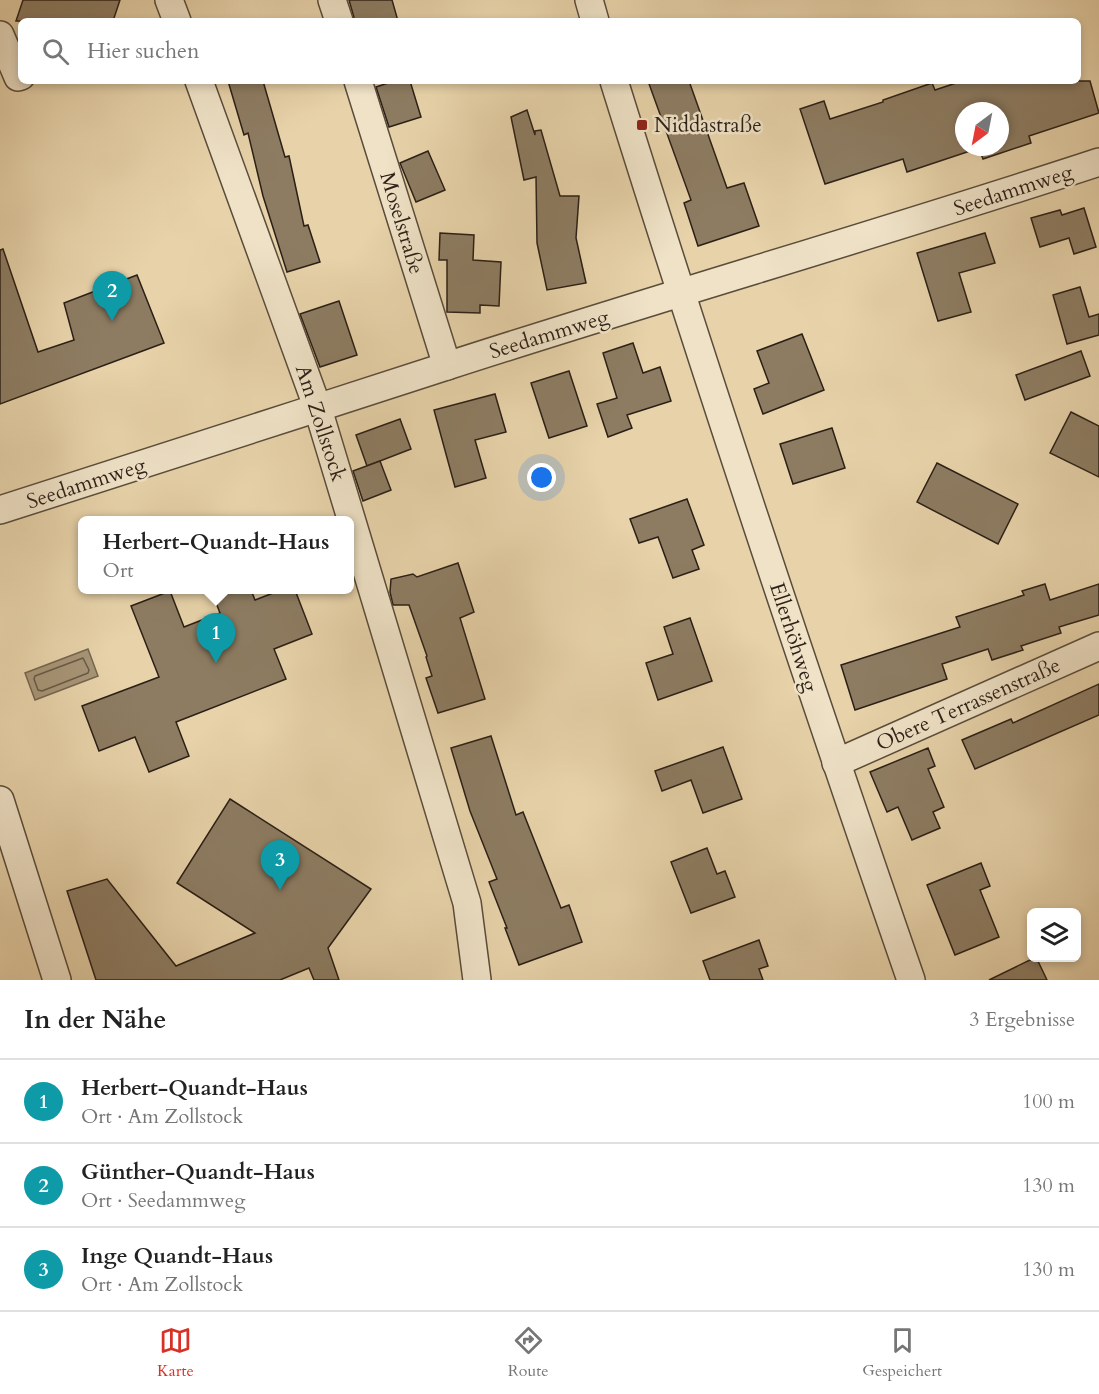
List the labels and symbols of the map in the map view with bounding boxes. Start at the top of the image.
north arrow [955,102,1009,156]
place label: Niddastraße [654,111,762,140]
marker: Niddastraße [635,118,649,132]
street label: Seedammweg [950,158,1077,223]
street label: Moselstraße [372,168,431,278]
pin: 2 [92,272,132,321]
street label: Seedammweg [486,302,613,366]
street label: Am Zollstock [288,361,353,486]
street label: Seedammweg [23,451,150,516]
your location [527,463,556,492]
street label: Ellerhöhweg [762,579,825,696]
pin: 1 [196,614,236,663]
street label: Obere Terrassenstraße [871,651,1065,758]
pin: 3 [260,840,300,890]

